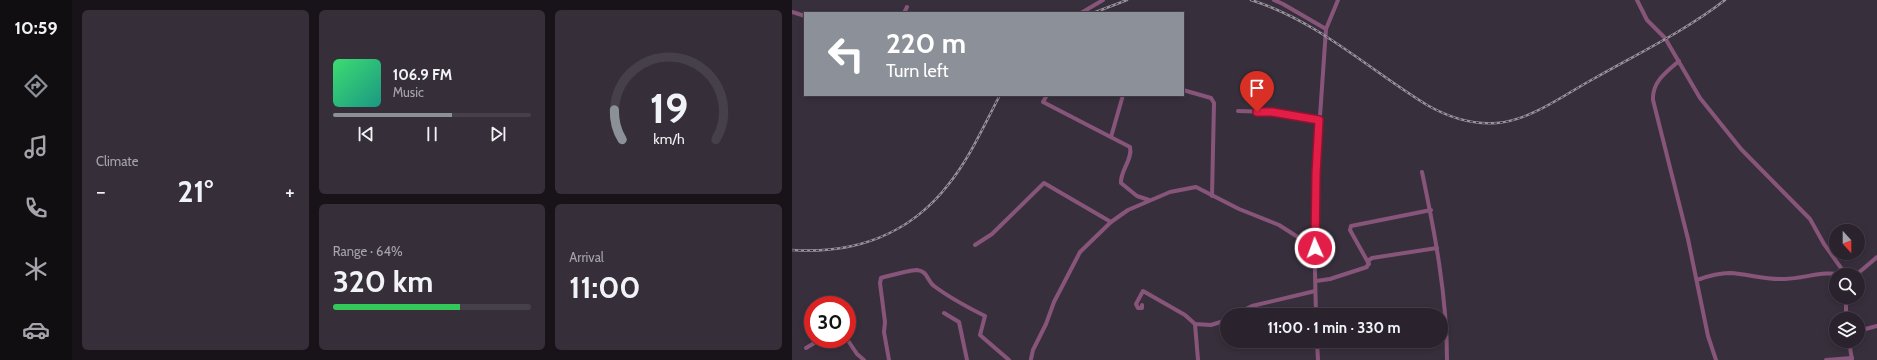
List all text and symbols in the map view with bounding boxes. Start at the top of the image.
text: 10:59 [14,17,58,39]
text: 220 m [886,26,966,60]
icon: left [820,28,872,80]
text: Turn left [886,60,949,82]
text: 106.9 FM [393,66,452,84]
pin [1240,71,1274,112]
icon: directions [22,72,50,100]
icon: arrive [1246,77,1268,99]
text: 19 [649,83,688,133]
text: Music [393,84,424,100]
icon: previous [355,123,377,145]
icon: pause [421,123,443,145]
icon: next [487,123,509,145]
text: km/h [653,129,684,147]
icon: music [22,133,50,161]
text: Climate [96,153,138,169]
text: 21° [178,173,213,210]
text: − [96,178,106,205]
text: + [285,178,295,205]
icon: phone [22,194,50,222]
north arrow [1829,224,1865,260]
map controls [1829,224,1865,348]
position arrow [1294,227,1336,269]
text: Range · 64% [333,243,403,259]
text: Arrival [569,249,604,265]
icon: climate [22,255,50,283]
text: 320 km [333,263,433,300]
button: search [1829,268,1865,304]
text: 11:00 [569,269,641,306]
speed limit sign: 30 [804,296,856,348]
button: layers [1829,312,1865,348]
icon: car [22,316,50,344]
text: 11:00 · 1 min · 330 m [1267,319,1401,337]

